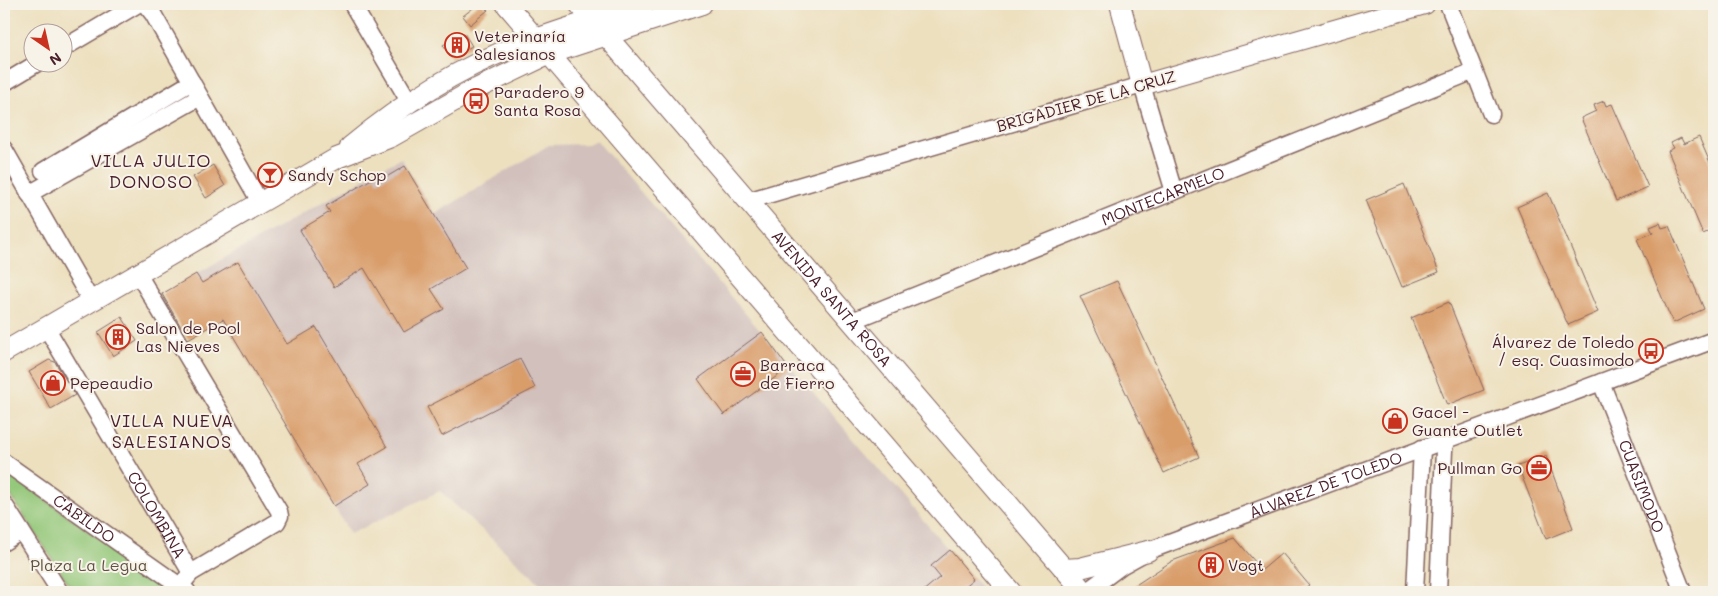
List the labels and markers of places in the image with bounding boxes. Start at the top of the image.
place label: Veterinaría Salesianos [474,25,566,64]
building icon: Veterinaría Salesianos [444,32,470,58]
place label: Paradero 9 Santa Rosa [494,81,584,120]
bus stop icon: Paradero 9 Santa Rosa [463,88,489,114]
bar icon: Sandy Schop [257,162,283,188]
place label: Sandy Schop [288,164,386,185]
place label: Salon de Pool Las Nieves [136,317,240,356]
building icon: Salon de Pool Las Nieves [105,324,131,350]
place label: Álvarez de Toledo / esq. Cuasimodo [1491,331,1634,370]
bus stop icon: Álvarez de Toledo / esq. Cuasimodo [1638,338,1664,364]
place label: Barraca de Fierro [760,354,834,393]
office icon: Barraca de Fierro [730,361,756,387]
shop icon: Pepeaudio [40,370,66,396]
place label: Pepeaudio [70,372,153,393]
place label: Gacel - Guante Outlet [1412,401,1523,440]
shop icon: Gacel - Guante Outlet [1382,408,1408,434]
office icon: Pullman Go [1526,455,1552,481]
place label: Pullman Go [1437,457,1522,478]
building icon: Vogt [1198,552,1224,578]
place label: Vogt [1228,554,1264,575]

